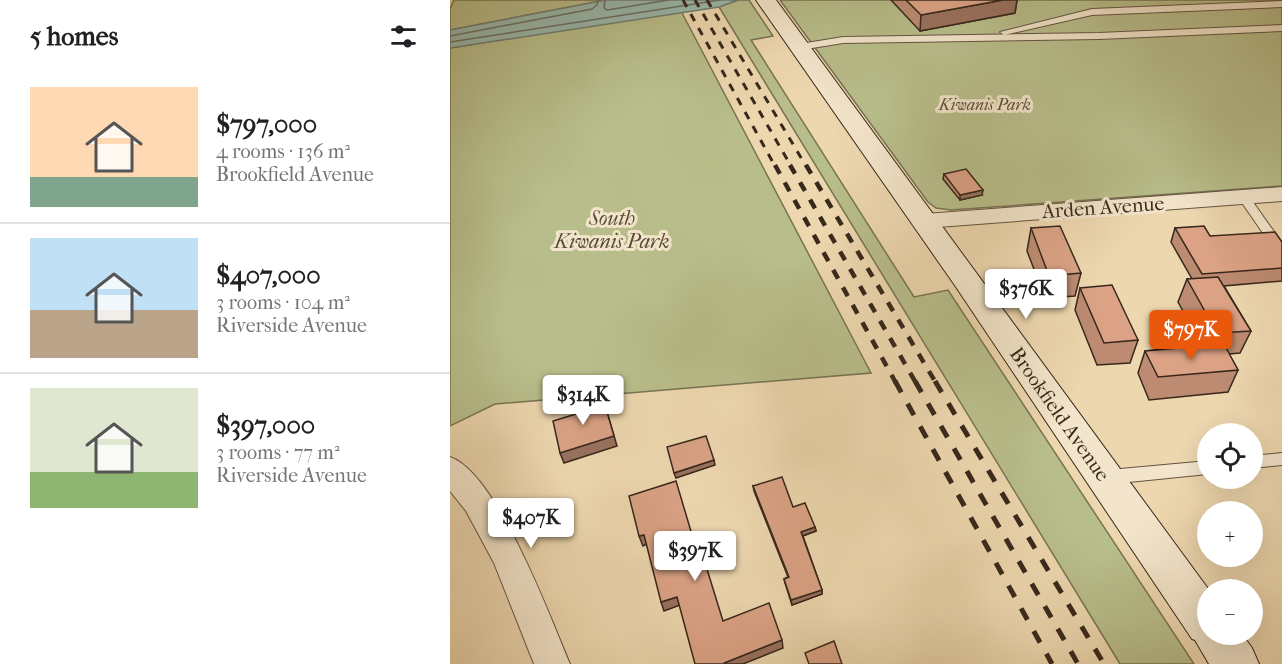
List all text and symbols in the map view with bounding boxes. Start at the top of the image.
icon: filters [387,20,420,53]
text: 5 homes [30,21,118,52]
park label: Kiwanis Park [938,95,1031,114]
text: $797,000 [216,109,317,140]
icon: home [78,111,150,183]
text: 4 rooms · 136 m² [216,140,350,163]
text: Brookfield Avenue [216,163,374,186]
street label: Arden Avenue [1040,192,1165,223]
park label: South Kiwanis Park [552,207,670,253]
text: $407,000 [216,260,321,291]
icon: home [78,262,150,334]
pin: $376K [984,269,1068,320]
text: $376K [999,277,1053,300]
text: 3 rooms · 104 m² [216,291,350,314]
pin: $797K [1149,310,1233,361]
text: Riverside Avenue [216,314,367,337]
text: $797K [1163,318,1219,341]
street label: Brookfield Avenue [1005,343,1114,486]
pin: $314K [541,375,625,426]
text: $314K [557,383,609,406]
text: $397,000 [216,410,315,441]
icon: home [78,412,150,484]
map controls [1197,423,1263,645]
button: locate [1197,423,1263,489]
text: 3 rooms · 77 m² [216,441,340,464]
text: Riverside Avenue [216,464,367,487]
pin: $407K [489,498,573,549]
button: + [1197,501,1263,567]
text: $407K [502,506,560,529]
pin: $397K [653,531,737,582]
text: $397K [668,539,722,562]
button: − [1197,579,1263,645]

